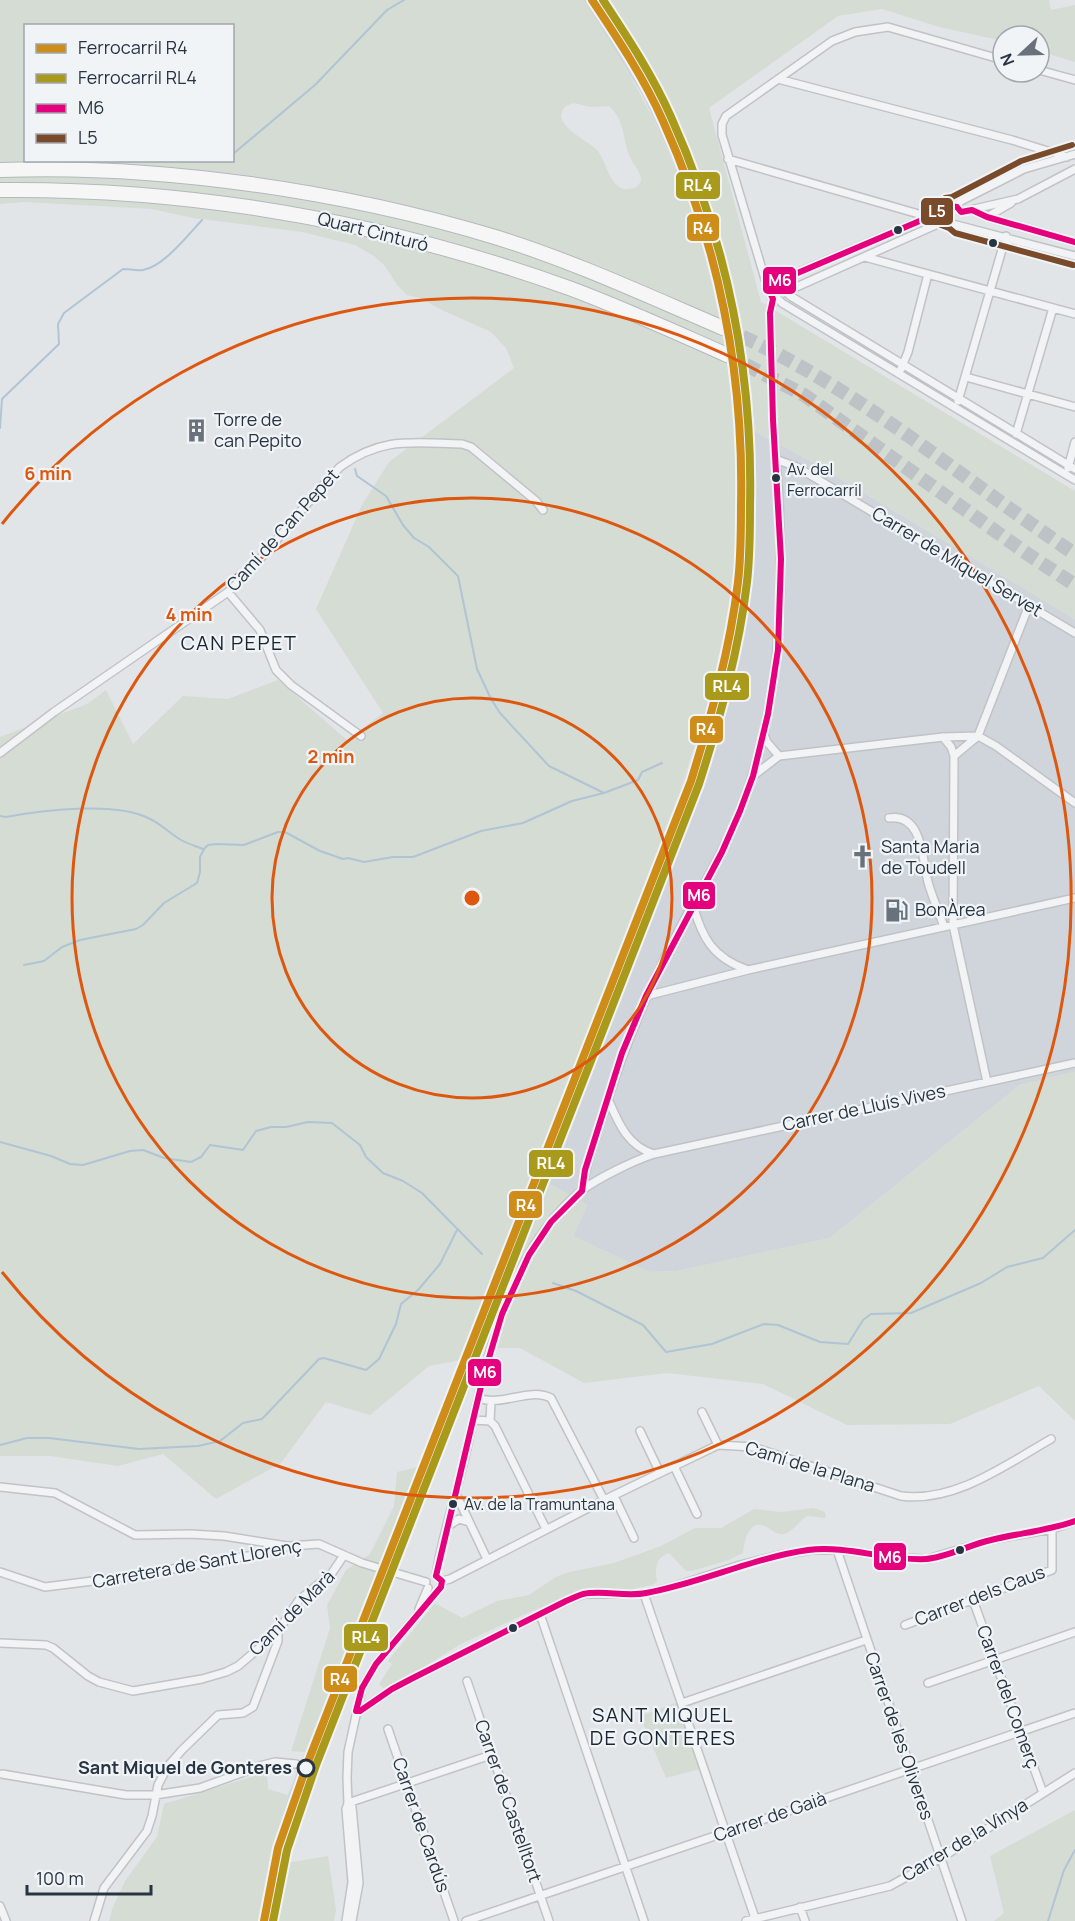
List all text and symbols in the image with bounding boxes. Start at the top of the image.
legend [24,24,234,162]
north arrow [991,24,1051,84]
text: Ferrocarril R4 [78,35,188,59]
text: N [995,50,1019,69]
text: Ferrocarril RL4 [78,65,197,89]
text: M6 [78,95,104,119]
text: L5 [78,125,98,149]
line badge: RL4 [675,171,721,200]
text: RL4 [684,174,712,196]
line badge: L5 [920,197,954,226]
text: L5 [928,200,946,222]
street label: Quart Cinturó [315,206,431,256]
line badge: R4 [686,213,720,242]
text: R4 [693,217,713,239]
unlabelled marker [892,224,904,236]
unlabelled marker [987,237,999,249]
line badge: M6 [762,266,797,295]
text: M6 [768,269,792,291]
place label: Torre de can Pepito [214,407,302,452]
building icon: Torre de can Pepito [183,417,209,443]
place label: Av. del Ferrocarril [787,458,862,501]
text: 6 min [24,461,72,485]
street label: Camí de Can Pepet [221,463,344,596]
marker: Av. del Ferrocarril [770,472,782,484]
street label: Carrer de Miquel Servet [868,501,1047,622]
text: 4 min [165,602,213,626]
district label: CAN PEPET [181,629,297,656]
line badge: RL4 [704,672,750,701]
text: RL4 [713,675,741,697]
line badge: R4 [689,715,724,744]
text: R4 [696,718,716,740]
text: 2 min [308,744,354,768]
place label: Santa Maria de Toudell [881,834,979,879]
church icon: Santa Maria de Toudell [850,844,876,870]
line badge: M6 [682,881,716,910]
text: M6 [687,884,711,906]
centre of rings [462,888,482,908]
fuel station icon: BonÀrea [884,897,910,923]
place label: BonÀrea [915,897,985,921]
street label: Carrer de Lluís Vives [780,1078,947,1136]
line badge: RL4 [528,1149,574,1178]
text: RL4 [537,1152,565,1174]
line badge: R4 [508,1190,543,1219]
text: R4 [516,1194,536,1216]
line badge: M6 [467,1358,502,1387]
text: M6 [473,1361,497,1383]
street label: Camí de la Plana [743,1435,878,1497]
place label: Av. de la Tramuntana [464,1493,615,1515]
marker: Av. de la Tramuntana [447,1498,459,1510]
street label: Carretera de Sant Llorenç [90,1533,303,1593]
line badge: M6 [873,1542,907,1571]
unlabelled marker [954,1544,966,1556]
text: M6 [878,1546,902,1568]
street label: Carrer dels Caus [911,1559,1048,1631]
street label: Camí de Marà [243,1564,339,1660]
unlabelled marker [507,1622,519,1634]
street label: Carrer del Comerç [972,1622,1046,1772]
line badge: RL4 [343,1623,389,1652]
text: RL4 [352,1626,380,1648]
street label: Carrer de les Oliveres [860,1649,940,1823]
line badge: R4 [323,1665,358,1693]
text: R4 [330,1668,350,1690]
district label: SANT MIQUEL DE GONTERES [590,1701,736,1751]
street label: Carrer de Castelltort [470,1716,548,1885]
street label: Carrer de Cardús [388,1754,456,1895]
place label: Sant Miquel de Gonteres [78,1755,292,1779]
marker: Sant Miquel de Gonteres [297,1759,315,1777]
street label: Carrer de Gaià [710,1786,829,1847]
street label: Carrer de la Vinya [897,1792,1032,1886]
scale bar [27,1858,152,1896]
text: 100 m [36,1866,84,1890]

